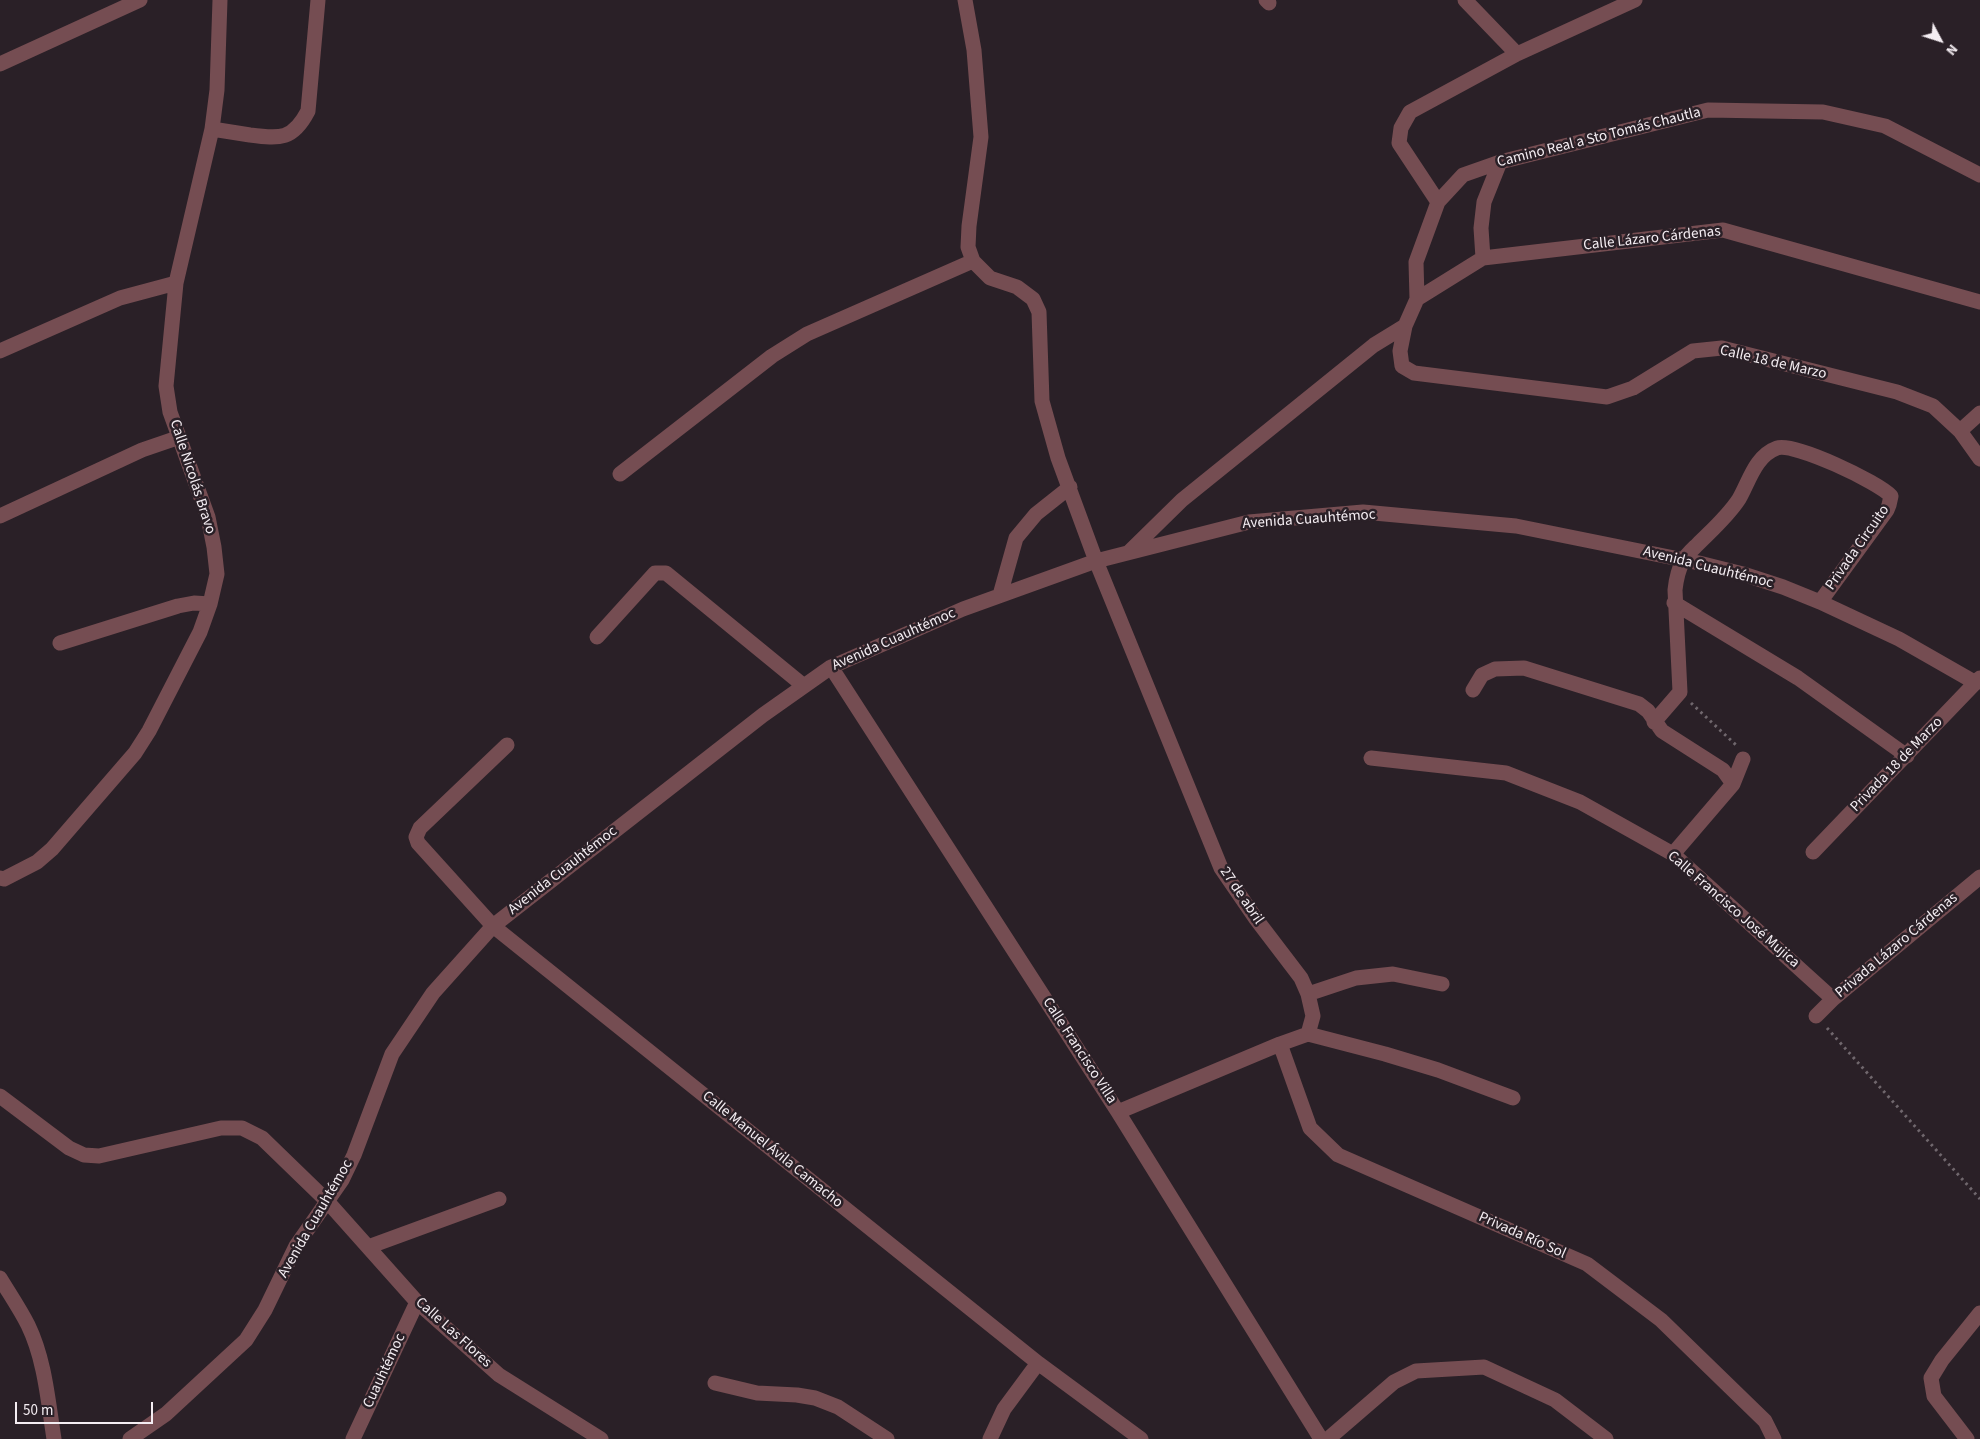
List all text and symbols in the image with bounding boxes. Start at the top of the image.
north arrow [1915,15,1965,65]
text: N [1941,40,1962,60]
street label: Camino Real a Sto Tomás Chautla [1495,104,1703,172]
street label: Calle Lázaro Cárdenas [1583,223,1721,255]
street label: Calle 18 de Marzo [1718,342,1828,384]
street label: Calle Nicolás Bravo [165,418,219,536]
street label: Privada Circuito [1822,502,1894,594]
street label: Avenida Cuauhtémoc [1242,506,1376,534]
street label: Avenida Cuauhtémoc [1641,543,1775,593]
street label: Avenida Cuauhtémoc [829,605,959,675]
street label: Privada 18 de Marzo [1847,714,1947,816]
street label: Avenida Cuauhtémoc [505,823,621,919]
street label: Calle Francisco José Mujica [1663,848,1803,972]
street label: 27 de abril [1215,864,1267,928]
street label: Privada Lázaro Cárdenas [1832,890,1962,1002]
street label: Calle Francisco Villa [1038,995,1120,1107]
street label: Calle Manuel Ávila Camacho [698,1088,846,1212]
street label: Avenida Cuauhtémoc [275,1157,357,1281]
street label: Privada Río Sol [1475,1209,1569,1263]
street label: Calle Las Flores [411,1294,495,1372]
street label: Cuauhtémoc [360,1331,410,1411]
scale bar [18,1392,155,1424]
text: 50 m [23,1400,53,1421]

